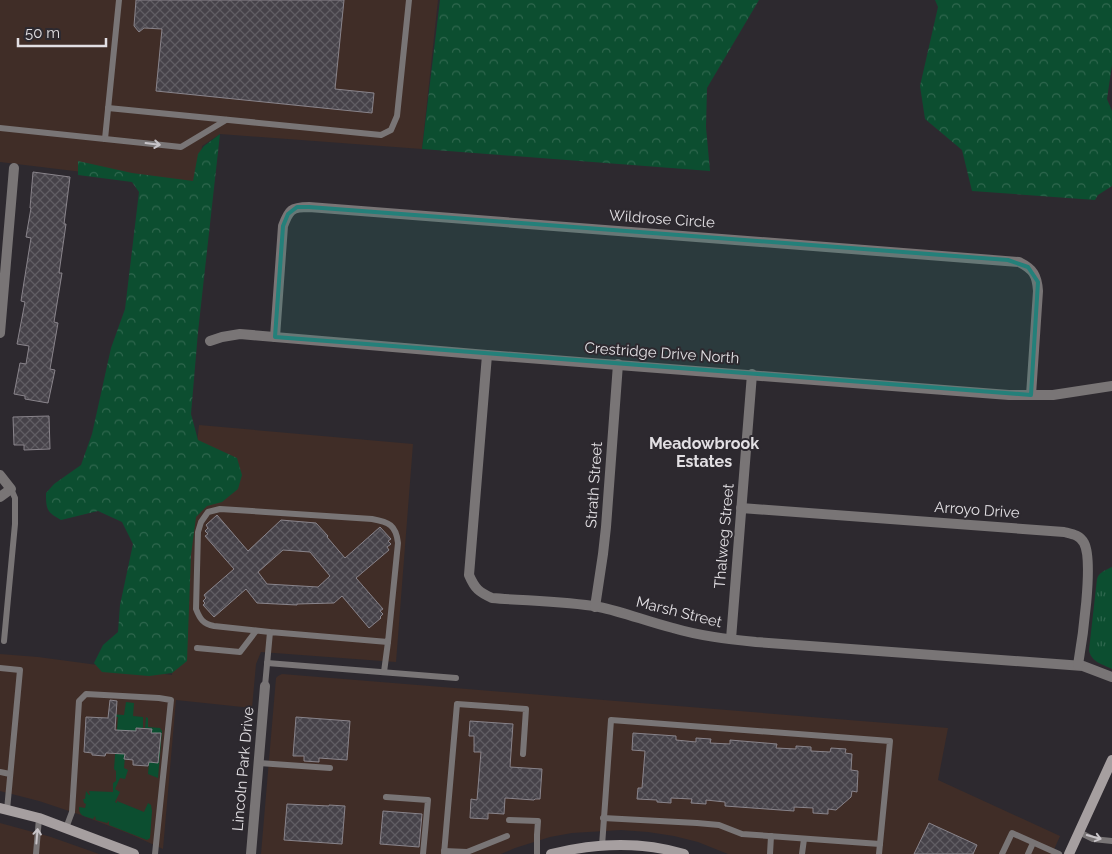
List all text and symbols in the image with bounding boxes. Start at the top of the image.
scale bar [18,15,105,47]
text: 50 m [25,24,60,42]
one-way arrow [145,139,161,149]
street label: Wildrose Circle [609,206,716,232]
street label: Crestridge Drive North [584,339,740,367]
district label: Meadowbrook Estates [649,434,759,471]
street label: Strath Street [582,441,606,529]
street label: Thalweg Street [710,483,738,589]
street label: Arroyo Drive [934,498,1020,522]
street label: Marsh Street [634,593,724,631]
street label: Lincoln Park Drive [229,706,257,832]
one-way arrow [33,828,42,844]
one-way arrow [1086,833,1102,843]

